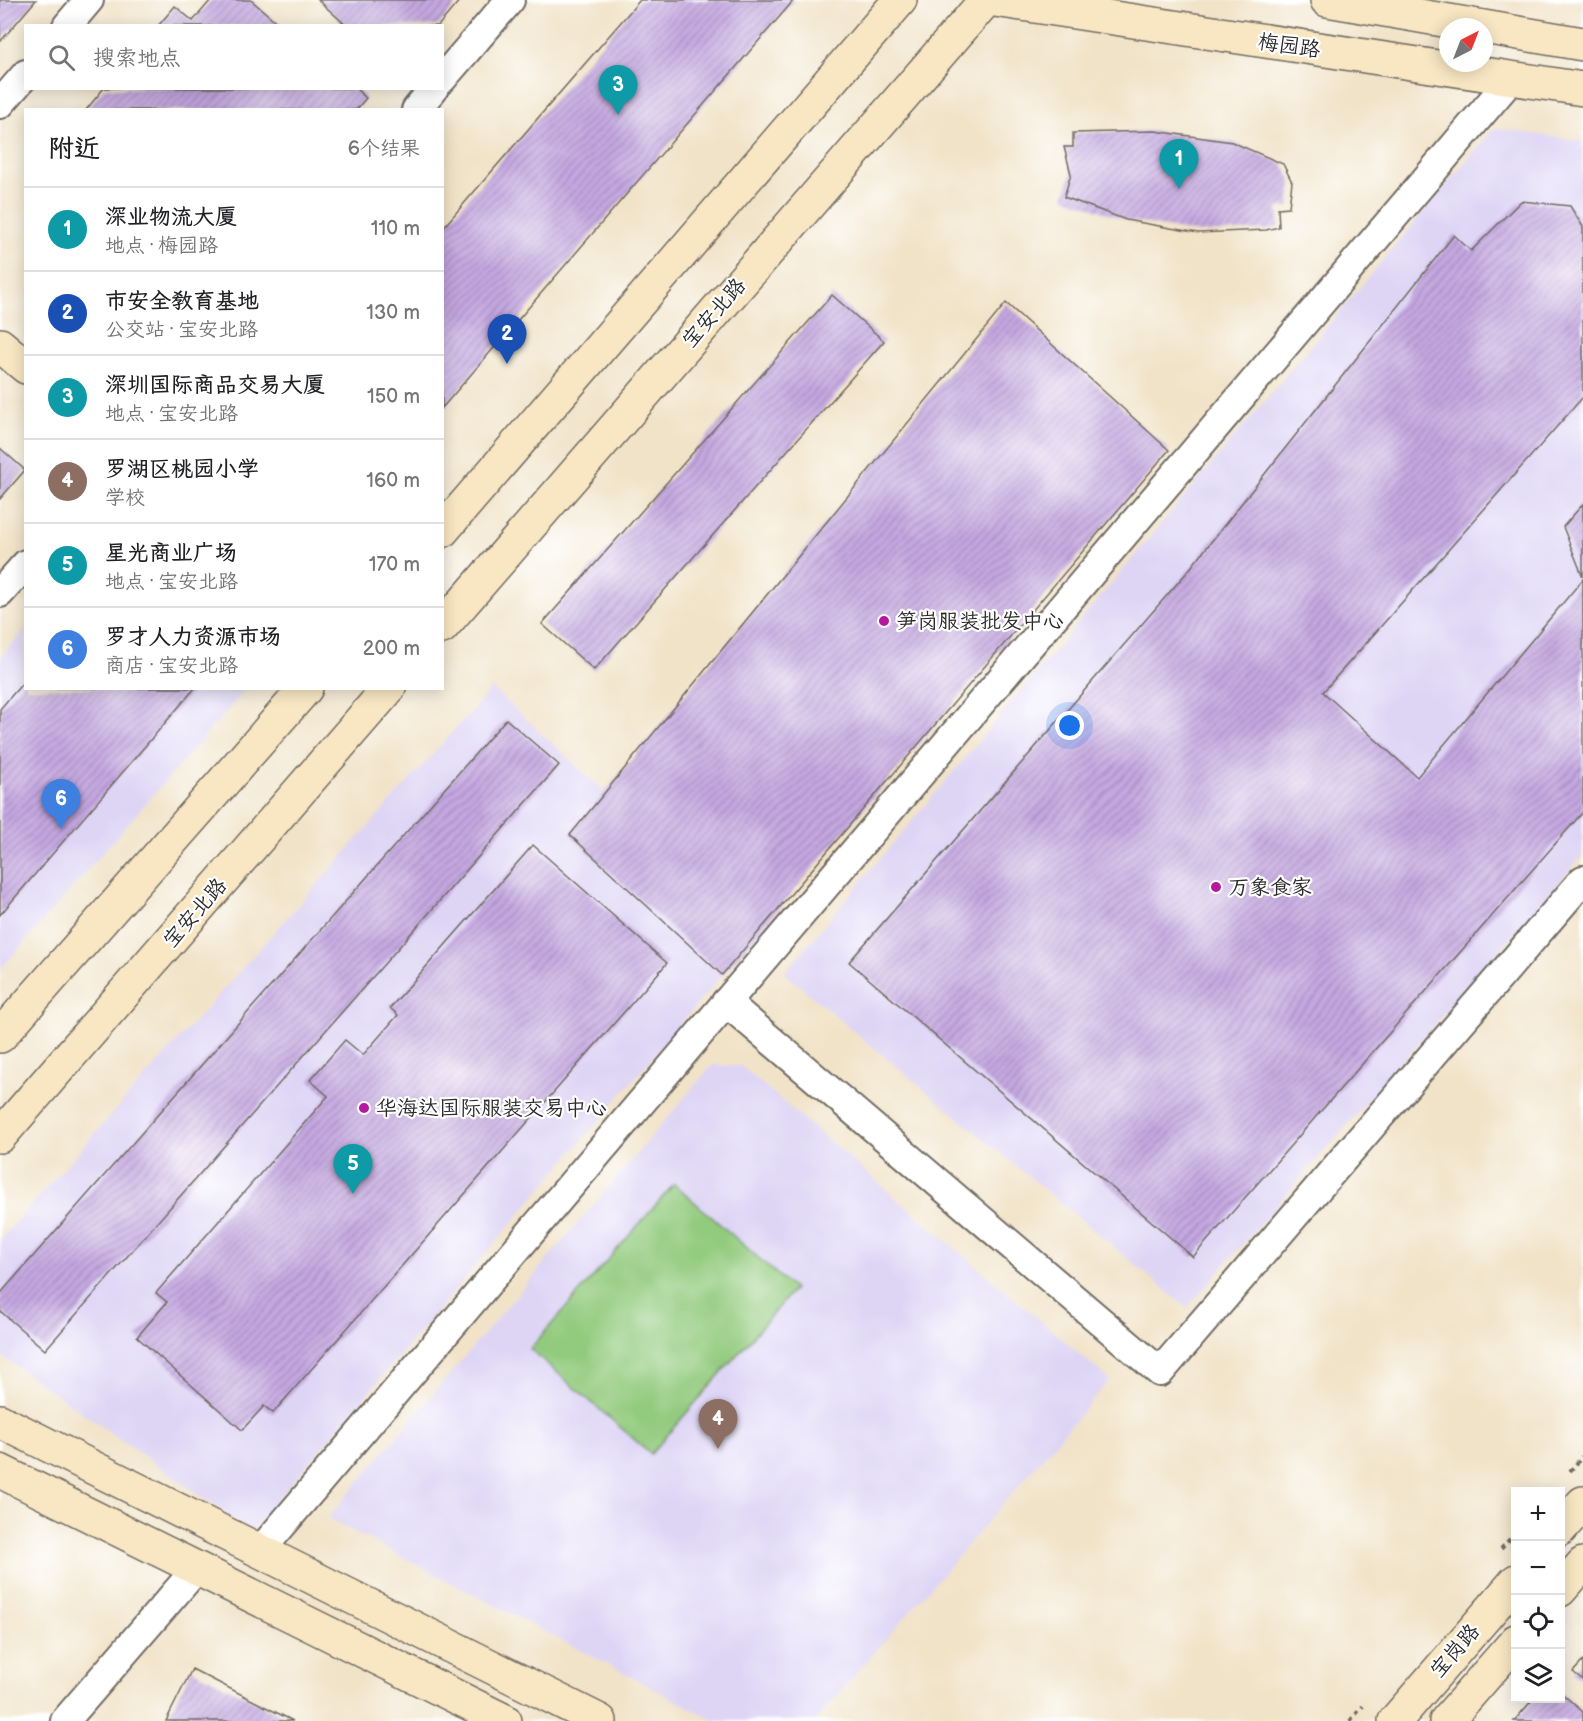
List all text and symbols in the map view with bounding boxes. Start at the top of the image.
north arrow [1439,18,1493,72]
search box [24,24,444,90]
street label: 梅园路 [1256,29,1322,63]
icon: search [45,41,78,74]
text: 搜索地点 [93,45,181,72]
pin: 3 [598,66,638,115]
text: 附近 [48,134,100,165]
text: 6个结果 [348,137,420,161]
pin: 1 [1160,140,1198,189]
text: 深业物流大厦 [105,204,237,231]
text: 1 [63,217,72,241]
text: 110 m [371,217,420,241]
text: 地点 · 梅园路 [105,234,218,258]
street label: 宝安北路 [677,273,751,353]
text: 市安全教育基地 [105,288,259,315]
text: 2 [62,301,73,325]
text: 130 m [366,301,420,325]
pin: 2 [488,314,526,364]
text: 公交站 · 宝安北路 [105,318,258,342]
text: 深圳国际商品交易大厦 [105,372,325,399]
text: 3 [62,385,73,409]
text: 150 m [367,385,420,409]
text: 地点 · 宝安北路 [105,402,238,426]
text: 罗湖区桃园小学 [105,456,259,483]
text: 4 [62,469,73,493]
text: 160 m [366,469,420,493]
text: 学校 [105,486,145,510]
text: 星光商业广场 [105,540,237,567]
text: 5 [62,553,73,577]
text: 170 m [369,553,420,577]
text: 地点 · 宝安北路 [105,570,238,594]
place label: 笋岗服装批发中心 [896,609,1064,634]
marker: 笋岗服装批发中心 [877,614,891,628]
text: 罗才人力资源市场 [105,624,281,651]
text: 6 [61,637,74,661]
text: 200 m [363,637,420,661]
text: 商店 · 宝安北路 [105,654,238,678]
your location [1055,711,1084,740]
pin: 6 [42,780,80,829]
street label: 宝安北路 [158,873,232,953]
place label: 万象食家 [1228,875,1312,900]
marker: 万象食家 [1209,880,1223,894]
place label: 华海达国际服装交易中心 [376,1096,607,1121]
marker: 华海达国际服装交易中心 [357,1101,371,1115]
pin: 5 [334,1144,372,1194]
pin: 4 [698,1400,738,1449]
map controls [1511,1487,1565,1703]
button: + [1511,1487,1565,1541]
button: − [1511,1541,1565,1595]
button: locate [1511,1595,1565,1649]
street label: 宝岗路 [1425,1619,1485,1683]
button: layers [1511,1649,1565,1703]

